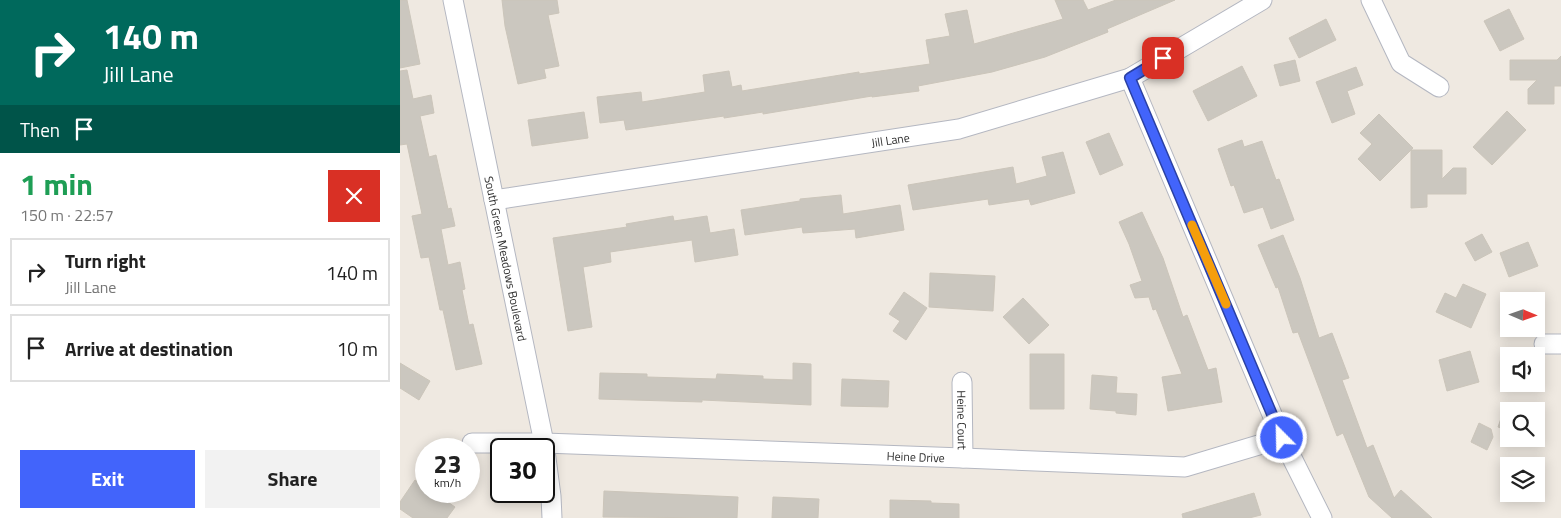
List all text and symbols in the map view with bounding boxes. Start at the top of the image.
text: 140 m [103,9,199,63]
icon: right [20,20,85,85]
pin [1142,37,1184,79]
icon: arrive [1149,44,1177,72]
text: Jill Lane [103,57,174,91]
text: Then [20,115,60,144]
icon: arrive [70,115,98,143]
street label: Jill Lane [870,127,911,152]
text: 1 min [20,161,93,207]
button: close [328,170,380,222]
street label: South Green Meadows Boulevard [480,174,532,343]
text: 150 m · 22:57 [20,203,114,227]
text: Turn right [65,246,146,275]
icon: right [22,258,50,286]
text: 140 m [326,258,378,287]
text: Jill Lane [65,275,116,299]
north arrow [1500,292,1545,338]
map controls [1500,292,1545,502]
icon: arrive [22,334,50,362]
text: Arrive at destination [65,334,233,363]
text: 10 m [337,334,378,363]
button: sound [1500,347,1545,392]
street label: Heine Court [953,390,972,451]
button: search [1500,402,1545,447]
position arrow [1255,411,1307,463]
speed limit sign: 30 [490,438,555,503]
text: 23 [433,445,462,483]
street label: Heine Drive [886,446,945,467]
button: Exit [20,450,195,508]
button: Share [205,450,380,508]
button: layers [1500,457,1545,502]
text: km/h [434,473,461,492]

